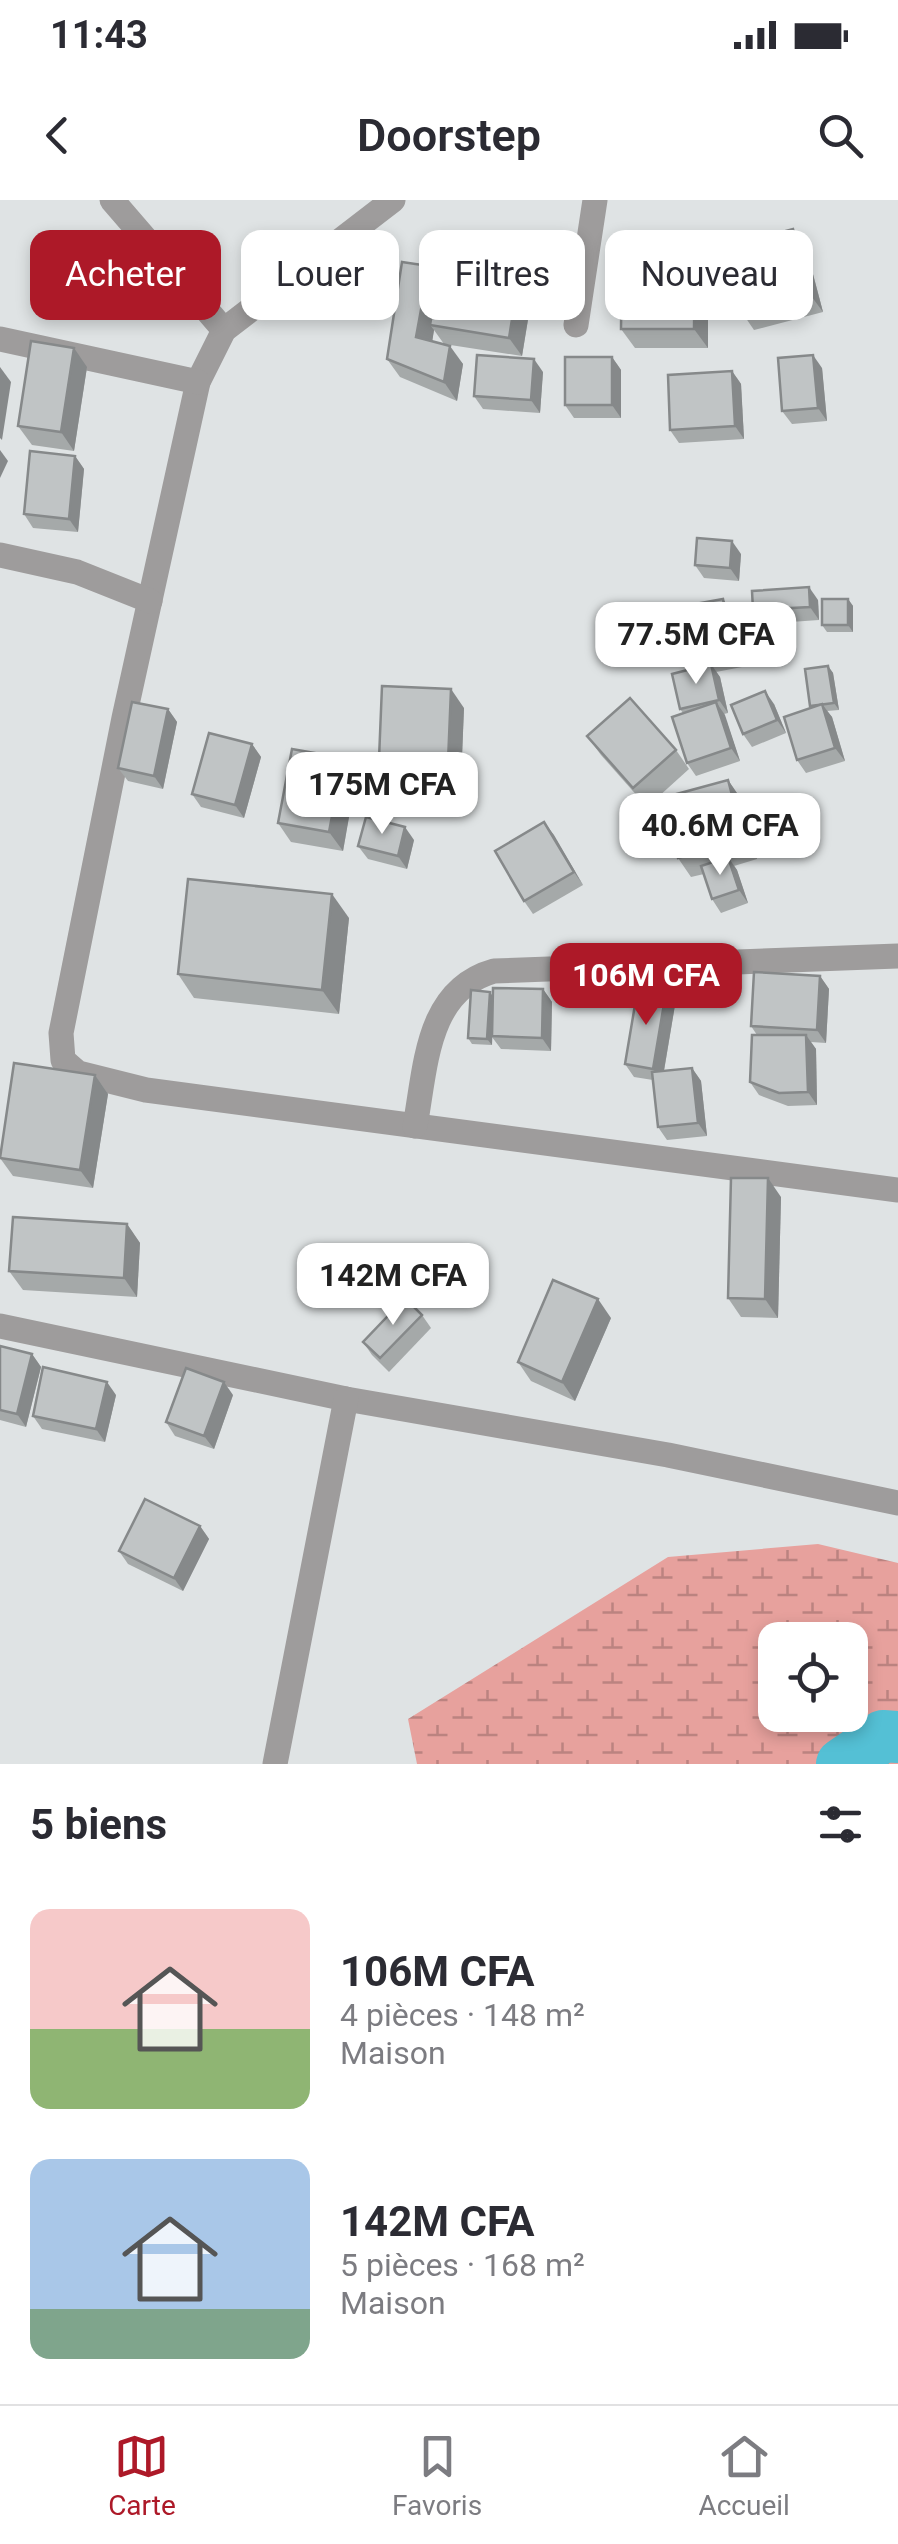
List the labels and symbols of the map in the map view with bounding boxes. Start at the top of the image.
pin: 77.5M CFA [582,602,810,687]
pin: 175M CFA [279,752,485,837]
pin: 40.6M CFA [606,793,834,878]
pin: 106M CFA [543,943,749,1028]
pin: 142M CFA [290,1243,496,1328]

